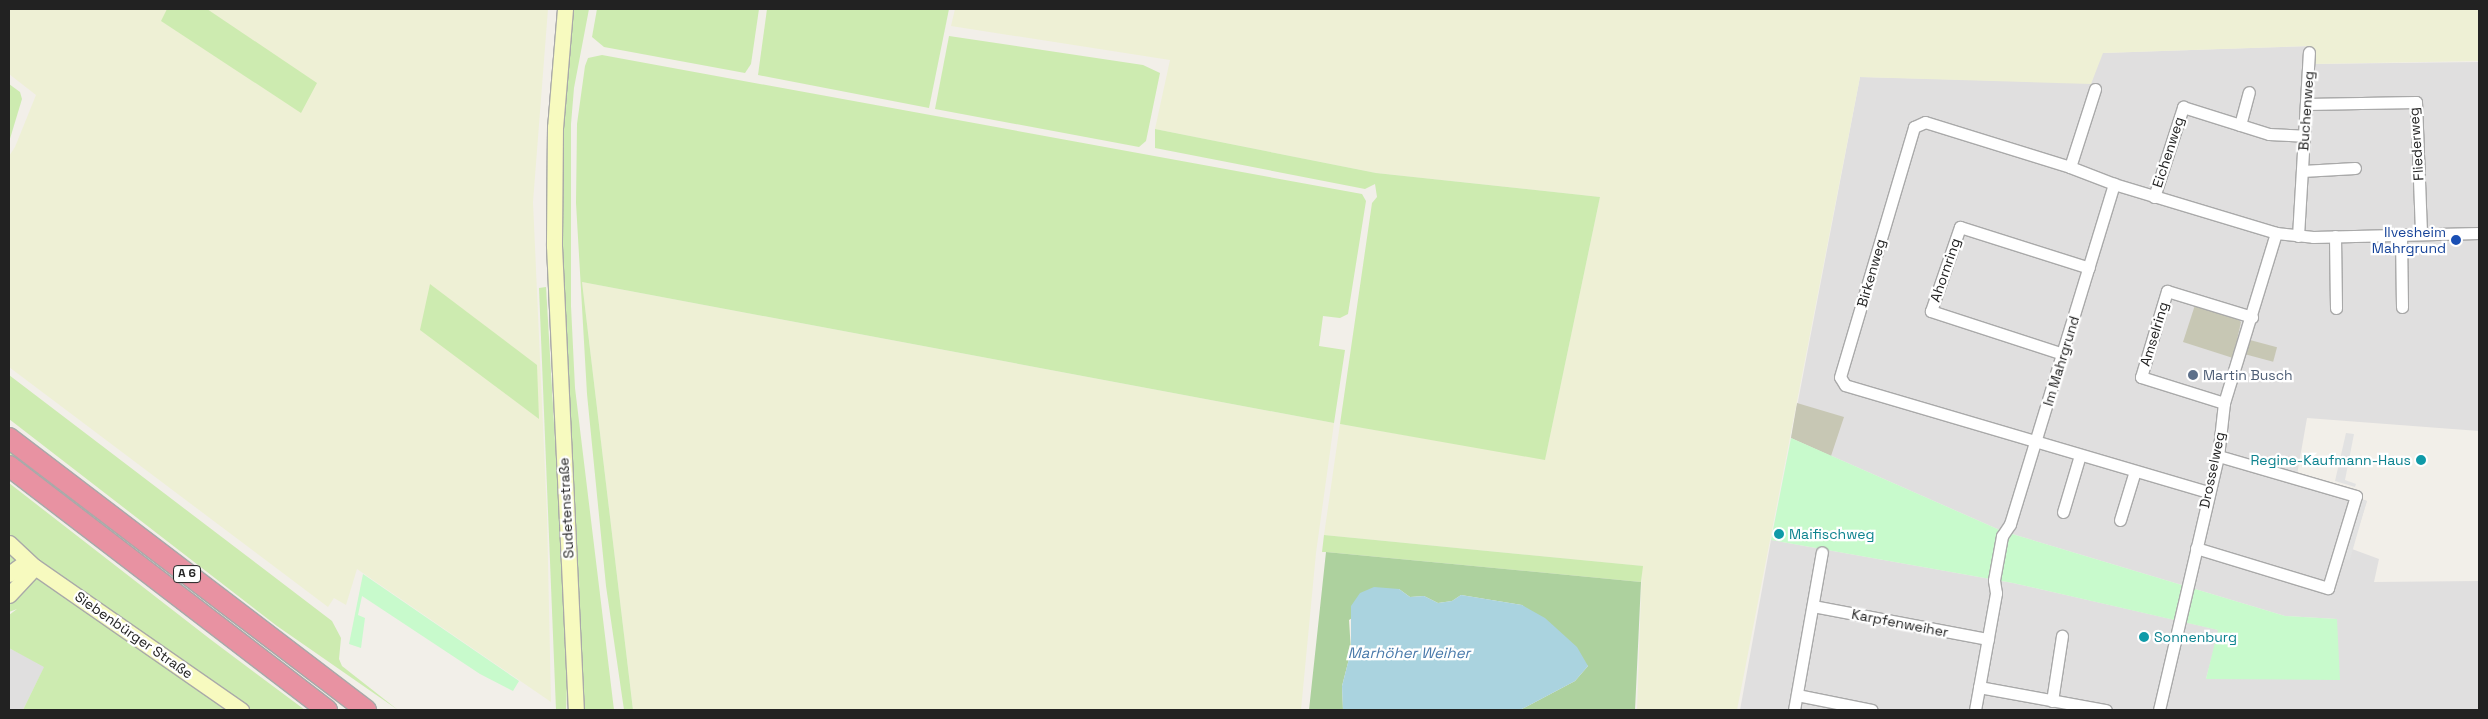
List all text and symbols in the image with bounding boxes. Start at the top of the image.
street label: Buchenweg [2295,71,2317,151]
street label: Fliederweg [2405,107,2427,181]
street label: Eichenweg [2149,114,2187,190]
place label: Ilvesheim Mahrgrund [2372,224,2446,256]
marker: Ilvesheim Mahrgrund [2450,234,2462,246]
street label: Ahornring [1926,236,1964,304]
street label: Birkenweg [1853,237,1889,309]
street label: Amselring [2136,300,2172,368]
street label: Im Mahrgrund [2039,314,2083,408]
place label: Martin Busch [2203,367,2293,383]
marker: Martin Busch [2187,369,2199,381]
street label: Drosselweg [2196,430,2228,510]
place label: Regine-Kaufmann-Haus [2250,452,2411,468]
marker: Regine-Kaufmann-Haus [2415,454,2427,466]
street label: Sudetenstraße [555,457,577,559]
place label: Maifischweg [1789,526,1874,542]
marker: Maifischweg [1773,528,1785,540]
road number: A 6 [172,564,202,584]
street label: Siebenbürger Straße [72,588,196,682]
street label: Karpfenweiher [1850,605,1950,641]
place label: Sonnenburg [2154,629,2237,645]
marker: Sonnenburg [2138,631,2150,643]
water label: Marhöher Weiher [1348,644,1470,662]

